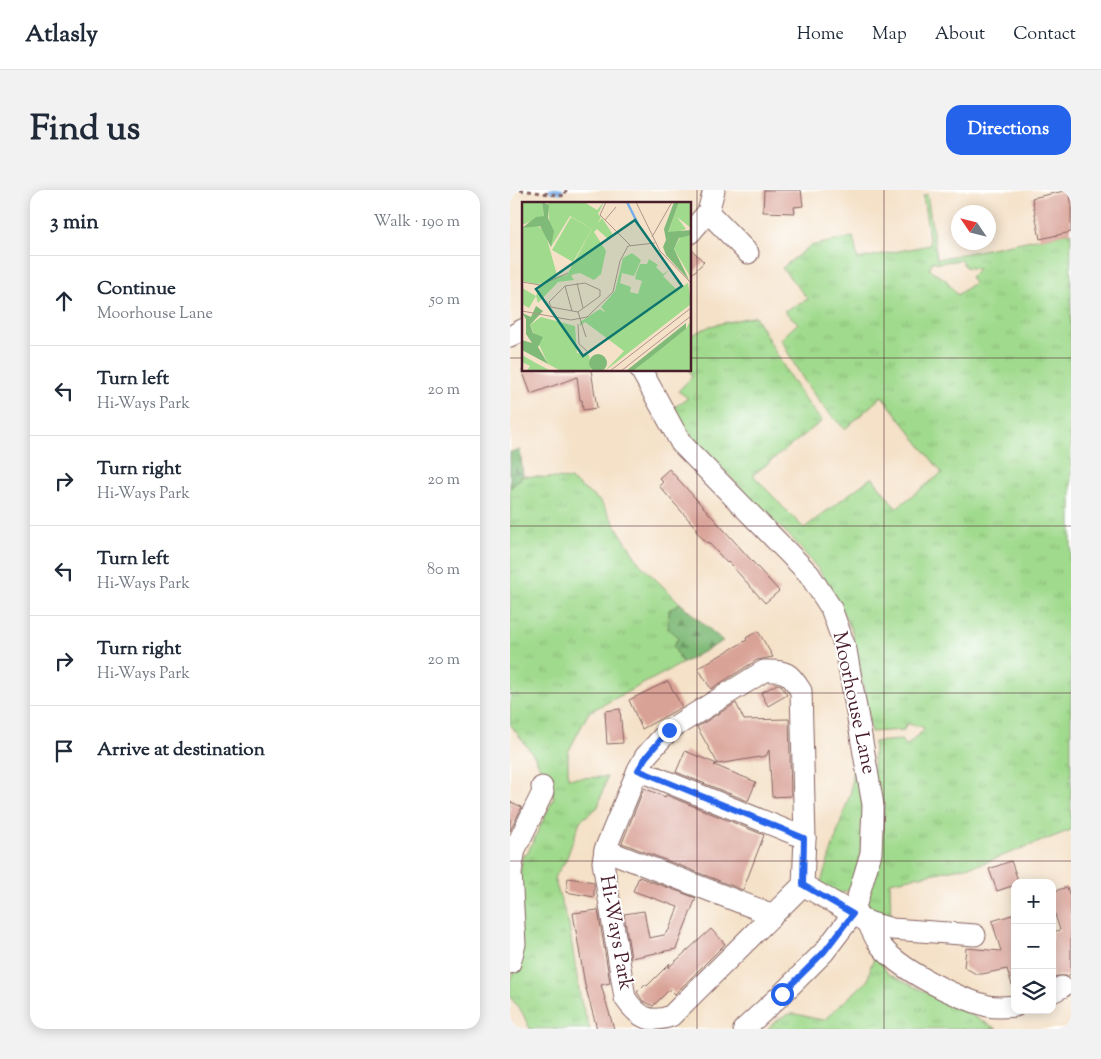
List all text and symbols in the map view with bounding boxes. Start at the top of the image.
text: Atlasly [25,18,98,52]
text: Home [797,22,844,48]
text: Map [872,22,907,48]
text: About [935,22,985,48]
text: Contact [1013,22,1076,48]
text: Find us [30,105,140,156]
button: Directions [946,105,1071,155]
inset map [522,202,691,371]
north arrow [951,205,996,250]
text: 3 min [50,208,99,238]
text: Walk · 190 m [373,211,460,234]
text: Continue [97,276,176,303]
icon: ahead [50,287,78,315]
text: 50 m [429,289,460,312]
text: Moorhouse Lane [97,303,213,326]
text: Turn left [97,366,169,393]
icon: left [50,377,78,405]
text: 20 m [427,379,460,402]
text: Hi-Ways Park [97,393,190,416]
text: Turn right [97,456,181,483]
icon: right [50,467,78,495]
text: 20 m [427,469,460,492]
text: Hi-Ways Park [97,483,190,506]
text: Turn left [97,546,169,573]
icon: left [50,557,78,585]
text: 80 m [427,559,460,582]
text: Hi-Ways Park [97,573,190,596]
street label: Moorhouse Lane [824,629,882,777]
text: Turn right [97,636,181,663]
icon: right [50,647,78,675]
text: 20 m [427,649,460,672]
text: Hi-Ways Park [97,663,190,686]
route end [658,719,681,742]
icon: arrive [50,737,78,765]
text: Arrive at destination [97,737,265,764]
street label: Hi-Ways Park [591,873,639,993]
map controls [1011,879,1056,1014]
button: + [1011,879,1056,924]
button: − [1011,924,1056,969]
button: layers [1011,969,1056,1014]
route start [771,983,794,1006]

